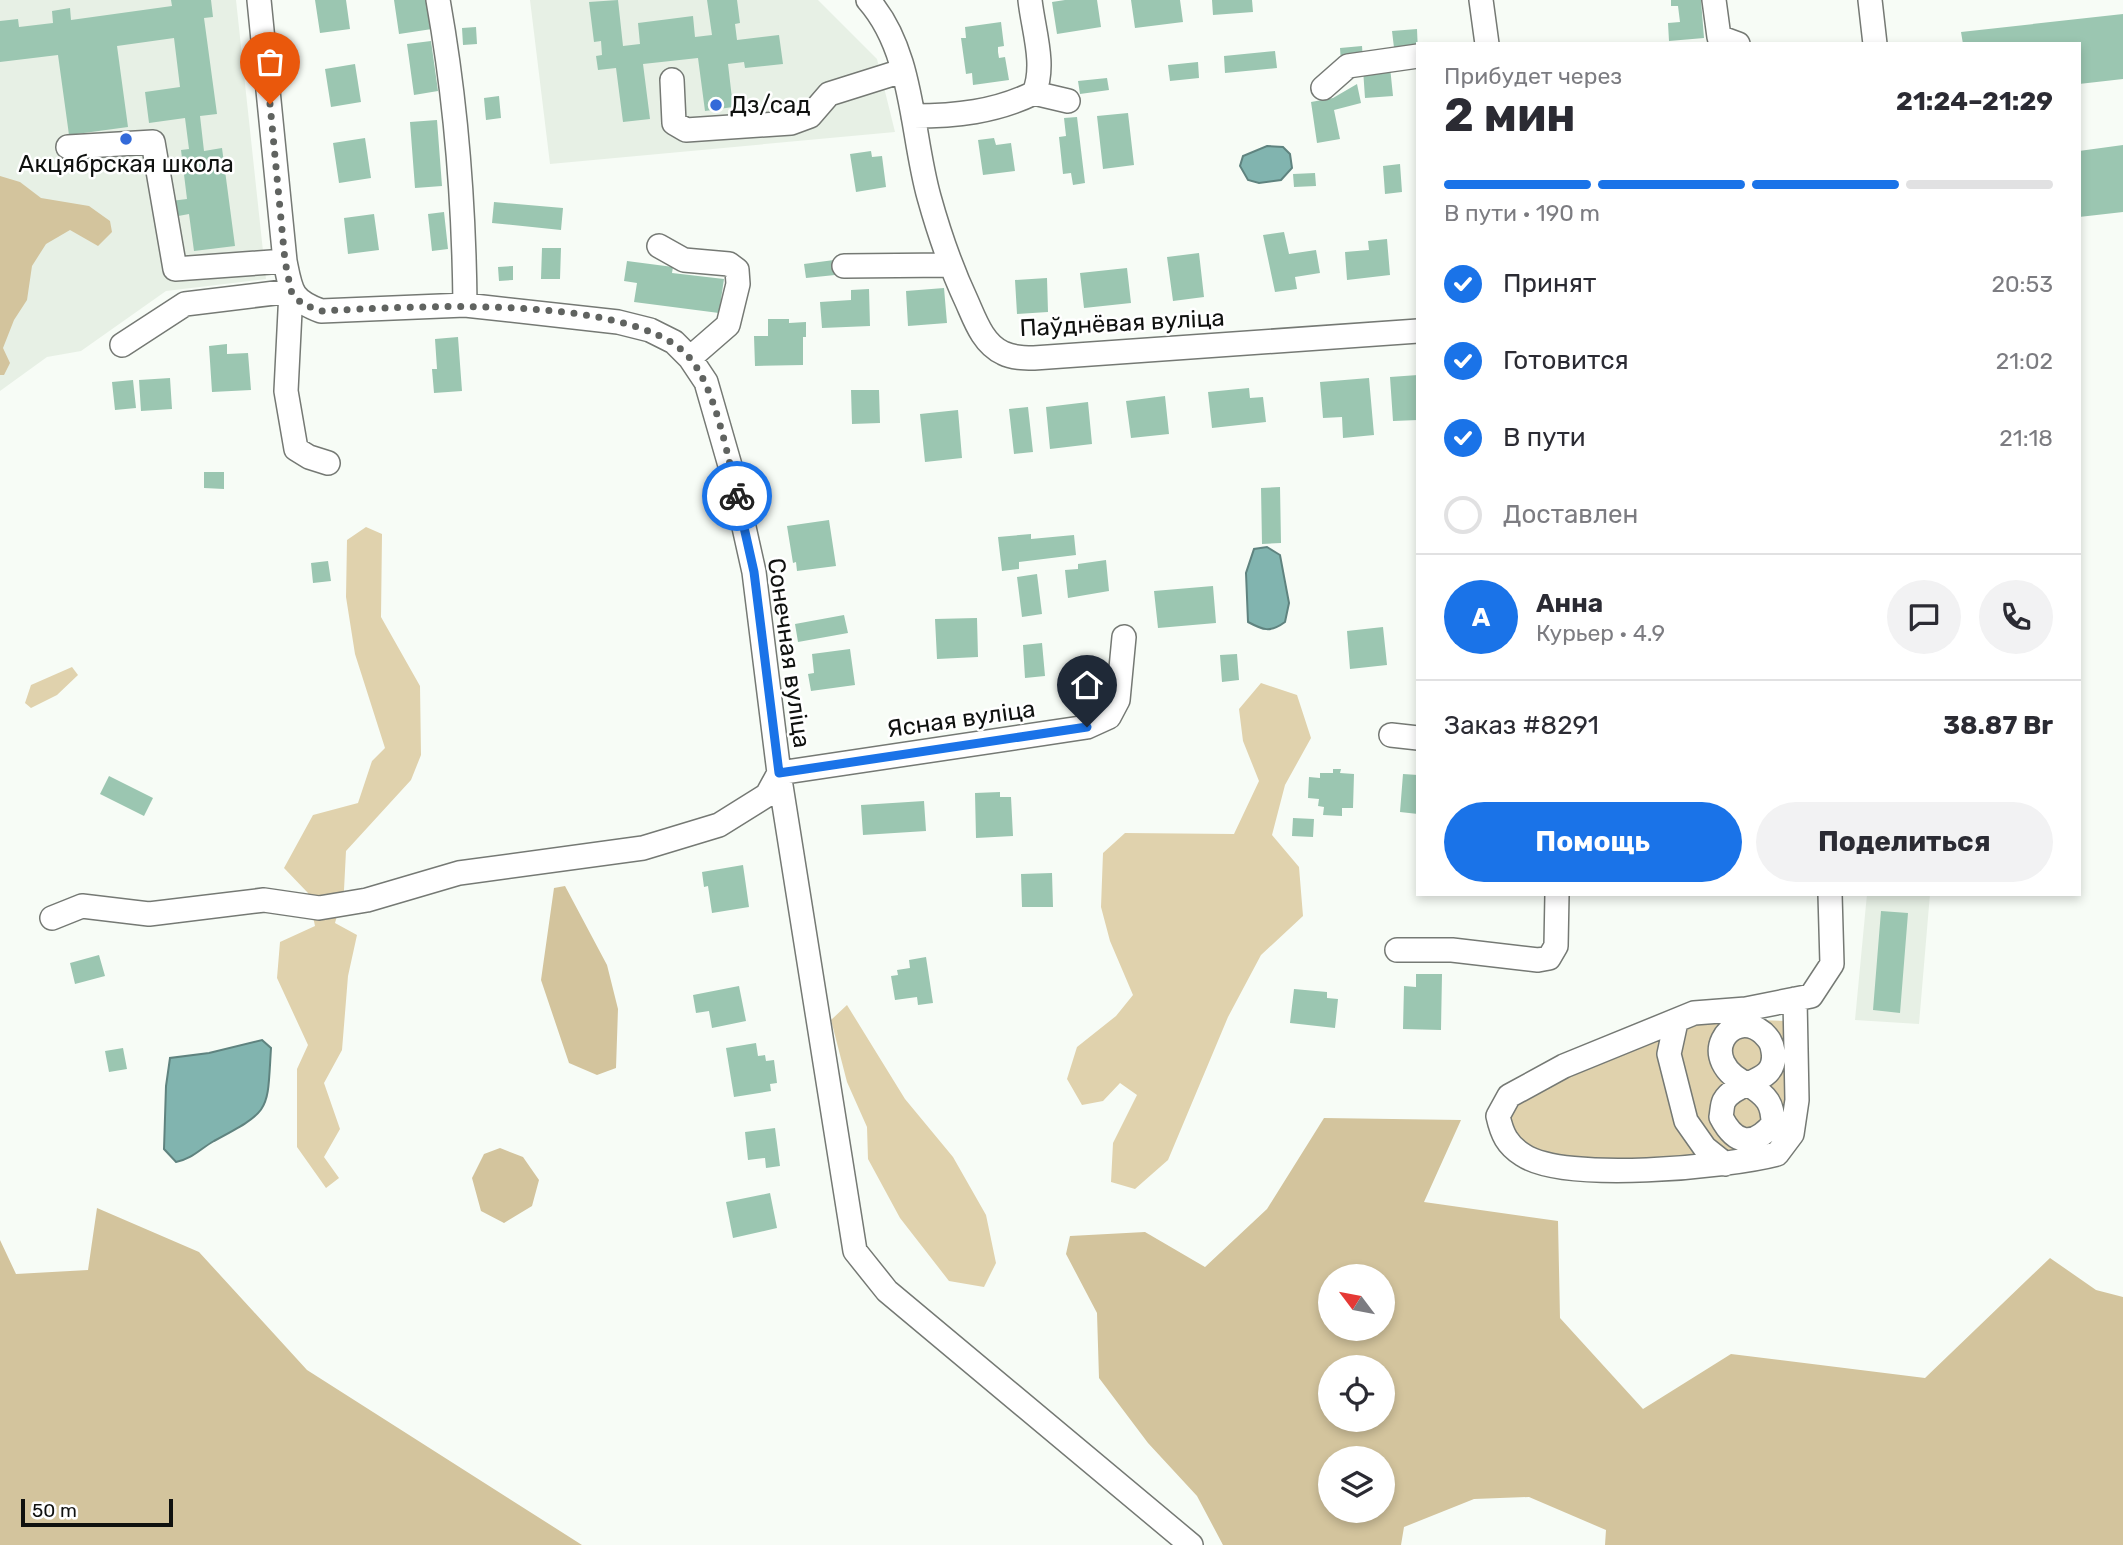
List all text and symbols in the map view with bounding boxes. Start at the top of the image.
pin [240,32,300,104]
icon: bag [251,43,289,81]
text: Прибудет через [1444,62,1622,90]
text: 21:24–21:29 [1896,86,2053,117]
text: 2 мин [1444,88,1576,143]
place label: Дз/сад [730,91,811,119]
marker: Дз/сад [708,97,724,113]
marker: Акцябрская школа [118,131,134,147]
place label: Акцябрская школа [18,150,234,178]
text: В пути · 190 m [1444,199,1600,227]
icon: check [1444,265,1482,303]
text: Принят [1503,268,1596,299]
text: 20:53 [1992,270,2053,298]
street label: Паўднёвая вуліца [1019,304,1225,342]
icon: check [1444,342,1482,380]
text: Готовится [1503,345,1629,376]
text: 21:02 [1996,347,2053,375]
icon: check [1444,419,1482,457]
text: В пути [1503,422,1586,453]
text: 21:18 [1999,424,2053,452]
courier [702,461,772,531]
icon: bike [718,477,756,515]
text: Доставлен [1503,499,1638,530]
street label: Сонечная вуліца [762,556,816,750]
button: chat [1887,580,1961,654]
button: phone [1979,580,2053,654]
text: Анна [1536,588,1603,619]
text: А [1472,602,1490,633]
text: Курьер · 4.9 [1536,619,1665,647]
pin [1057,655,1117,727]
icon: home [1068,666,1106,704]
street label: Ясная вуліца [885,695,1037,743]
text: Заказ #8291 [1444,710,1599,741]
text: 38.87 Br [1943,710,2053,741]
button: Помощь [1444,802,1742,882]
button: Поделиться [1756,802,2053,882]
north arrow [1318,1264,1395,1340]
map controls [1318,1264,1395,1523]
button: locate [1318,1355,1395,1432]
button: layers [1318,1446,1395,1523]
scale bar [21,1496,173,1528]
text: 50 m [32,1499,77,1522]

